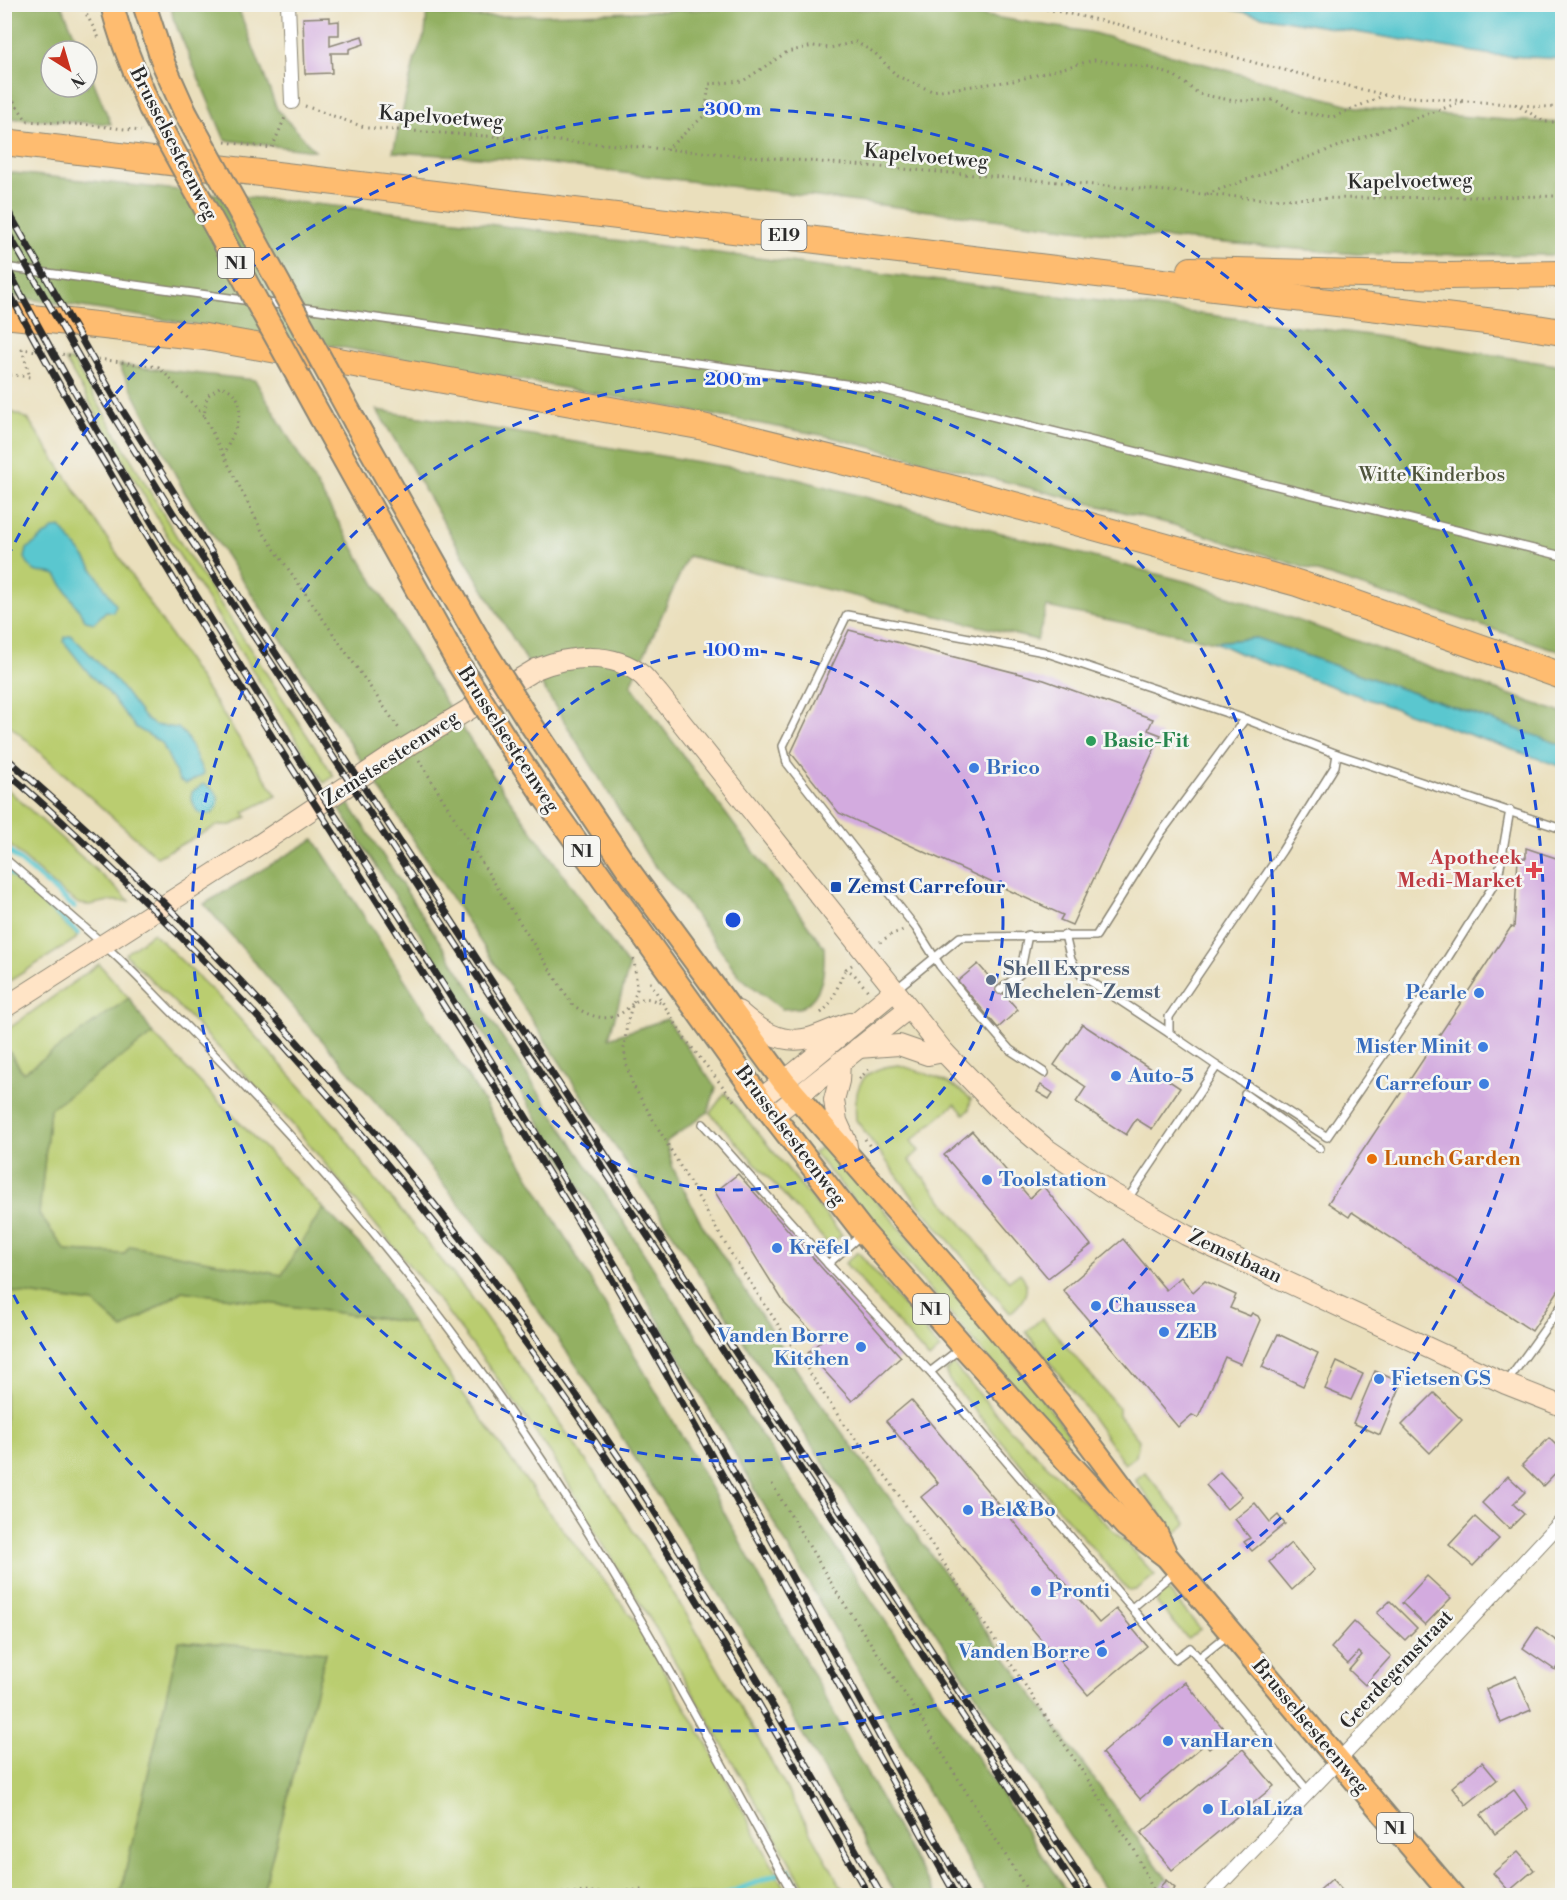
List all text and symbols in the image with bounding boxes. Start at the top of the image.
north arrow [39,39,99,99]
street label: Brusselsesteenweg [123,62,223,226]
text: N [66,68,88,92]
text: 300 m [705,98,762,121]
street label: Kapelvoetweg [378,101,505,135]
street label: Kapelvoetweg [863,139,990,175]
street label: Kapelvoetweg [1347,168,1473,196]
road number: E19 [762,220,806,250]
road number: N1 [218,248,254,278]
text: 200 m [705,368,762,391]
park label: Witte Kinderbos [1358,463,1505,488]
text: 100 m [706,639,760,662]
street label: Brusselsesteenweg [451,661,565,818]
street label: Zemstsesteenweg [318,705,464,812]
place label: Basic-Fit [1103,729,1190,754]
marker: Basic-Fit [1084,734,1098,748]
place label: Brico [986,756,1040,781]
marker: Brico [967,761,981,775]
road number: N1 [564,836,600,866]
place label: Apotheek Medi-Market [1397,846,1523,894]
marker: Apotheek Medi-Market [1527,863,1541,877]
place label: Zemst Carrefour [848,875,1006,900]
marker: Zemst Carrefour [829,880,843,894]
centre of rings [723,910,743,930]
place label: Shell Express Mechelen-Zemst [1003,957,1161,1005]
marker: Shell Express Mechelen-Zemst [984,973,998,987]
place label: Pearle [1406,981,1467,1006]
marker: Pearle [1472,986,1486,1000]
place label: Mister Minit [1355,1035,1472,1060]
marker: Mister Minit [1476,1040,1490,1054]
street label: Brusselsesteenweg [729,1060,851,1212]
place label: Auto-5 [1127,1064,1194,1089]
marker: Auto-5 [1109,1069,1123,1083]
place label: Carrefour [1375,1072,1472,1097]
marker: Carrefour [1477,1077,1491,1091]
place label: Lunch Garden [1384,1147,1521,1172]
marker: Lunch Garden [1365,1152,1379,1166]
place label: Toolstation [999,1168,1107,1193]
marker: Toolstation [980,1173,994,1187]
street label: Zemstbaan [1184,1224,1286,1290]
place label: Krëfel [789,1236,850,1261]
marker: Krëfel [770,1241,784,1255]
road number: N1 [913,1294,949,1324]
place label: Chaussea [1108,1294,1197,1319]
marker: Chaussea [1089,1299,1103,1313]
place label: ZEB [1176,1320,1217,1345]
place label: Vanden Borre Kitchen [716,1324,850,1372]
marker: ZEB [1157,1325,1171,1339]
marker: Vanden Borre Kitchen [854,1340,868,1354]
place label: Fietsen GS [1391,1367,1491,1392]
marker: Fietsen GS [1372,1372,1386,1386]
place label: Bel&Bo [980,1498,1056,1523]
marker: Bel&Bo [961,1503,975,1517]
place label: Pronti [1048,1579,1110,1604]
marker: Pronti [1029,1584,1043,1598]
street label: Geerdegemstraat [1335,1605,1459,1735]
place label: Vanden Borre [957,1640,1090,1665]
marker: Vanden Borre [1095,1645,1109,1659]
street label: Brusselsesteenweg [1245,1653,1374,1800]
place label: vanHaren [1179,1729,1274,1754]
marker: vanHaren [1161,1734,1175,1748]
place label: LolaLiza [1220,1797,1303,1822]
marker: LolaLiza [1201,1802,1215,1816]
road number: N1 [1377,1813,1413,1843]

